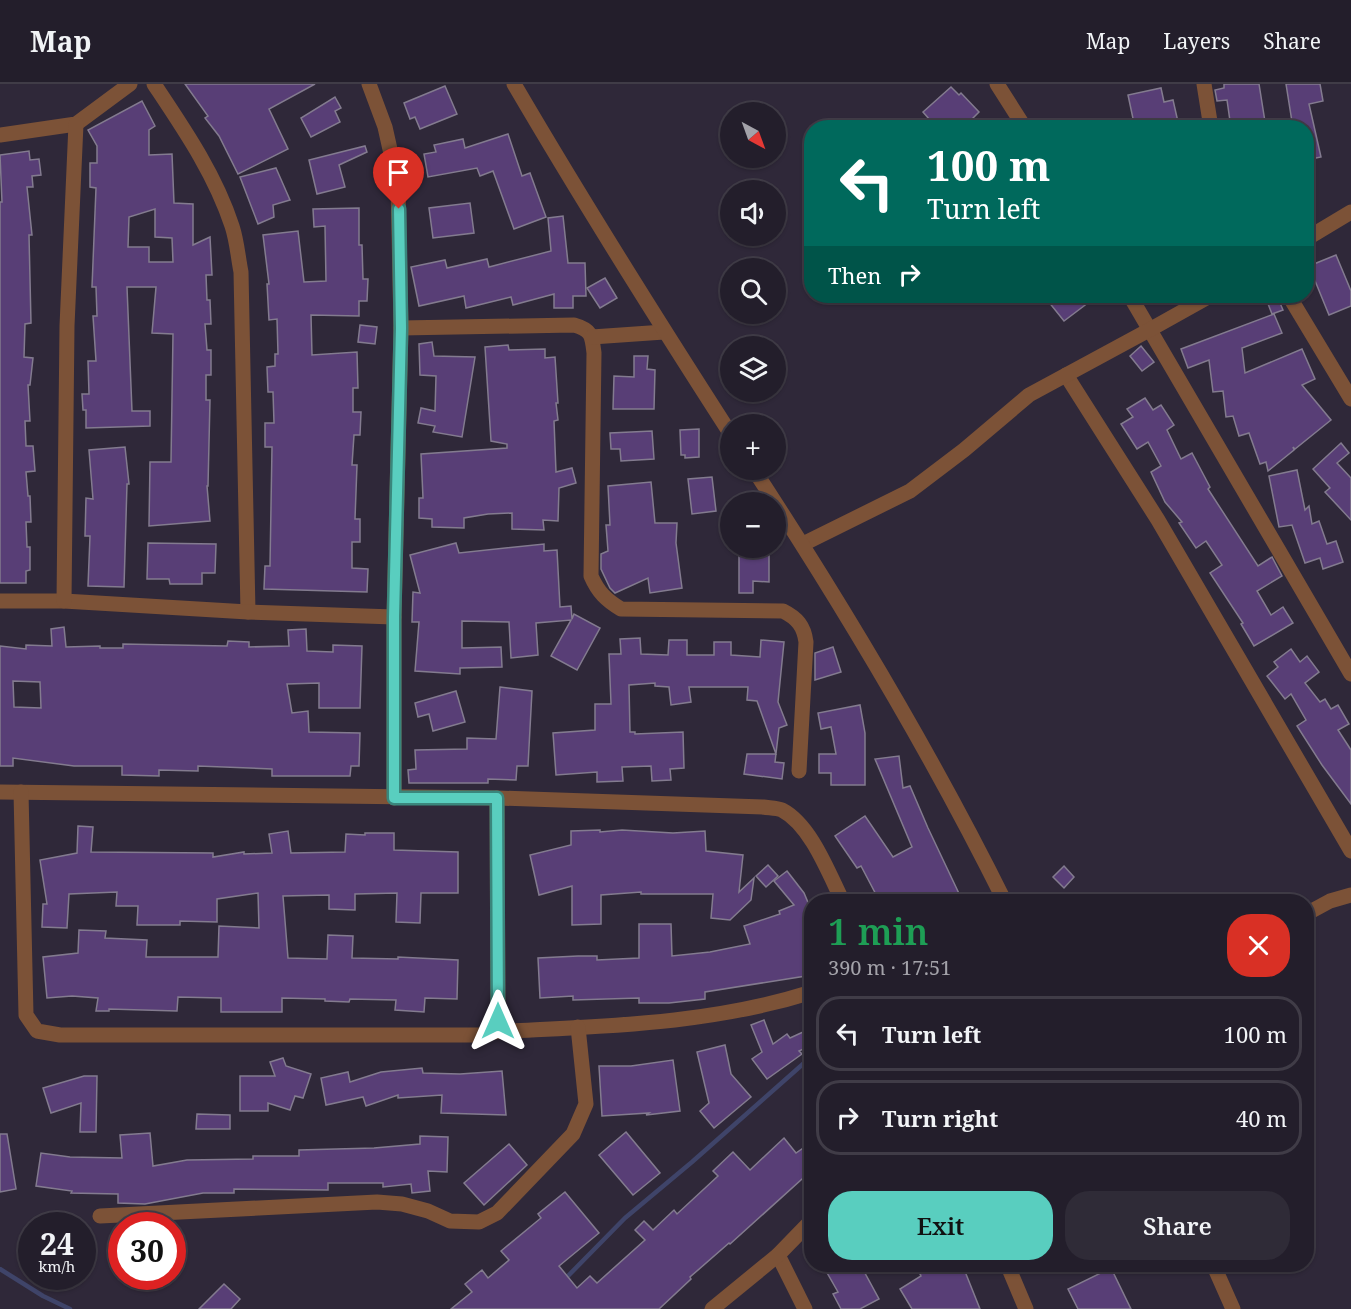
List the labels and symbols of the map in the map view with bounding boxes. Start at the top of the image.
north arrow [720,102,786,168]
pin [373,147,424,209]
position arrow [466,989,530,1053]
speed limit sign: 30 [108,1212,186,1290]

